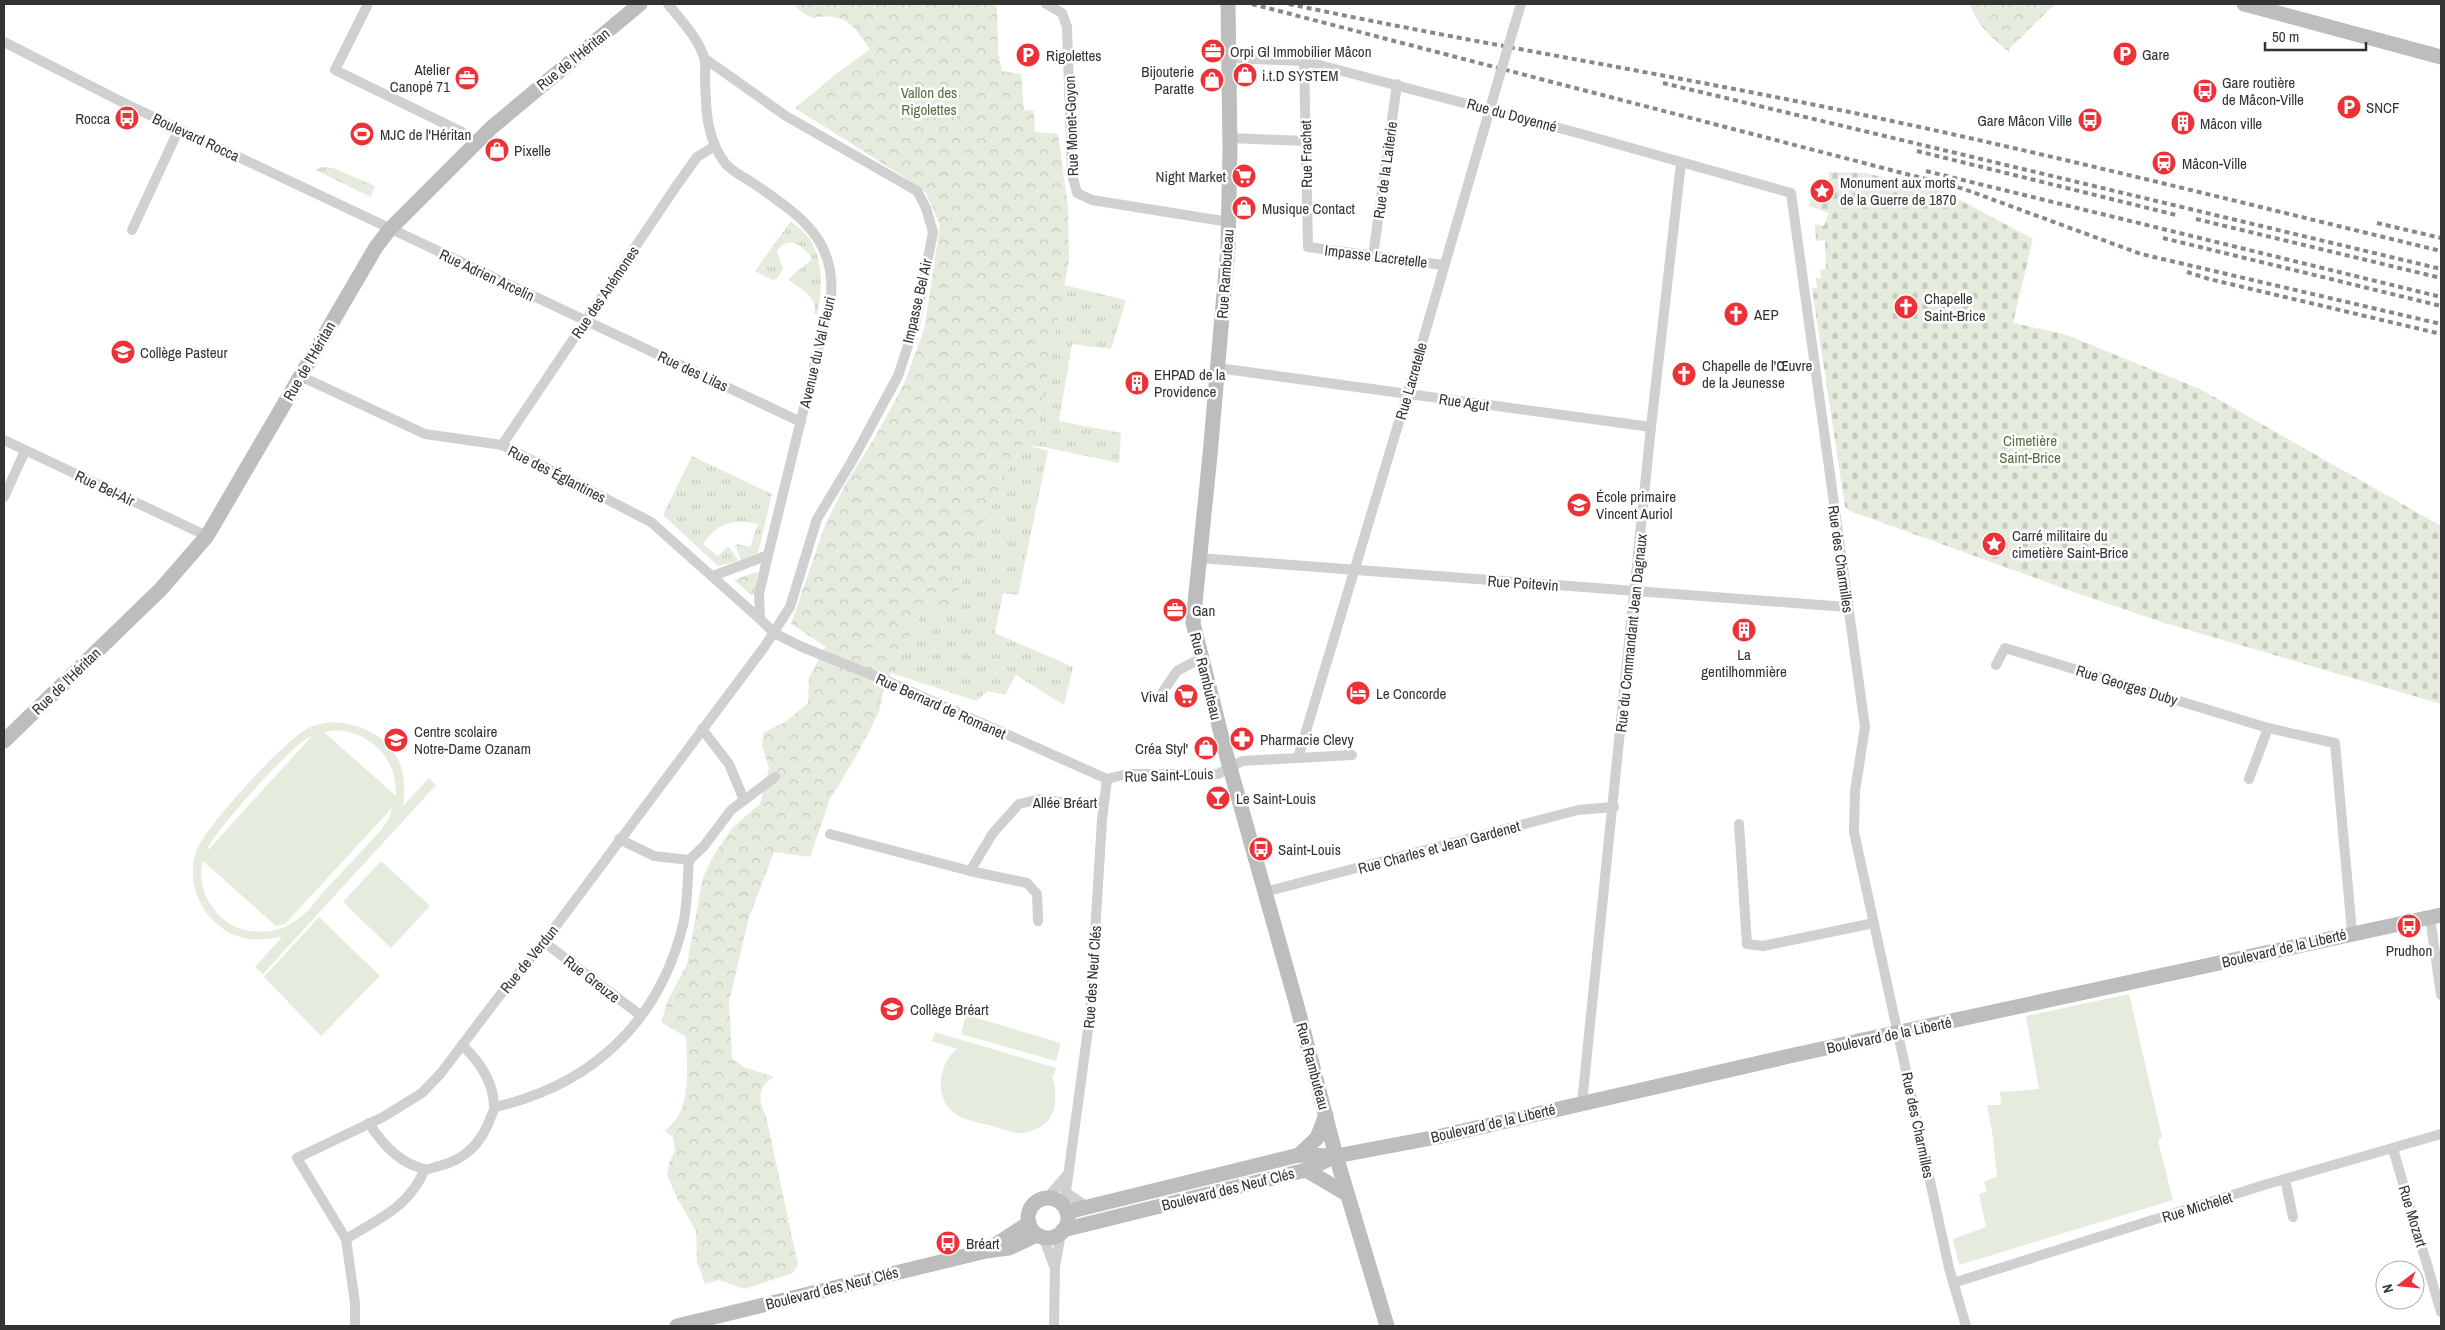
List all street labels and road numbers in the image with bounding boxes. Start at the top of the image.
street label: Rue de l'Héritan [532,23,614,95]
street label: Rue Monet-Goyon [1059,75,1083,177]
street label: Rue du Doyenné [1465,93,1559,137]
street label: Boulevard Rocca [149,108,243,166]
street label: Rue Frachet [1295,119,1317,188]
street label: Rue de la Laiterie [1368,120,1402,220]
street label: Rue Rambuteau [1211,229,1239,319]
street label: Impasse Lacretelle [1323,239,1429,273]
street label: Rue des Anémones [566,242,644,342]
street label: Rue Adrien Arcelin [436,244,538,306]
street label: Impasse Bel Air [897,257,937,345]
street label: Avenue du Val Fleuri [794,294,840,411]
street label: Rue de l'Héritan [278,317,340,405]
street label: Rue Lacretelle [1390,340,1432,422]
street label: Rue des Lilas [654,346,732,396]
street label: Rue Agut [1437,388,1491,416]
street label: Rue des Églantines [504,440,610,508]
street label: Rue Bel-Air [72,465,138,511]
street label: Rue des Charmilles [1823,504,1859,614]
street label: Rue du Commandant Jean Dagnaux [1610,532,1652,733]
street label: Rue Poitevin [1487,570,1559,596]
street label: Rue Rambuteau [1185,630,1227,722]
street label: Rue de l'Héritan [27,643,105,719]
street label: Rue Georges Duby [2074,660,2181,711]
street label: Rue Bernard de Romanet [873,668,1010,744]
street label: Rue Saint-Louis [1124,763,1214,787]
street label: Allée Bréart [1032,792,1098,813]
street label: Rue Charles et Jean Gardenet [1356,815,1523,879]
street label: Rue de Verdun [495,920,563,998]
street label: Boulevard de la Liberté [2220,923,2348,973]
street label: Rue des Neuf Clés [1078,925,1106,1029]
street label: Rue Greuze [559,950,625,1008]
street label: Boulevard de la Liberté [1825,1011,1954,1058]
street label: Rue Rambuteau [1291,1020,1335,1112]
street label: Rue des Charmilles [1897,1070,1939,1180]
street label: Boulevard de la Liberté [1429,1098,1557,1148]
street label: Boulevard des Neuf Clés [1159,1162,1297,1216]
street label: Rue Mozart [2394,1183,2433,1250]
street label: Rue Michelet [2159,1186,2235,1228]
street label: Boulevard des Neuf Clés [763,1261,901,1315]

